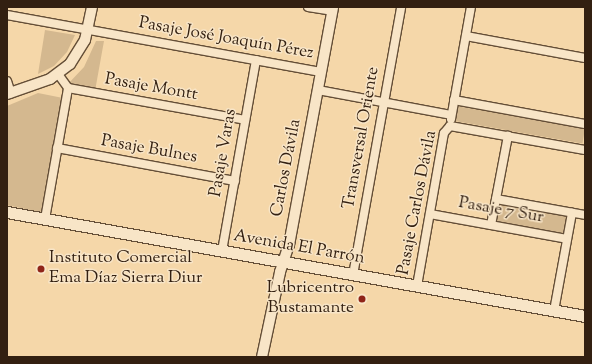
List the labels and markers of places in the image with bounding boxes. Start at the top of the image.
place label: Instituto Comercial Ema Díaz Sierra Diur [49,249,202,289]
marker: Instituto Comercial Ema Díaz Sierra Diur [36,264,46,274]
place label: Lubricentro Bustamante [267,279,354,319]
marker: Lubricentro Bustamante [357,294,367,304]

